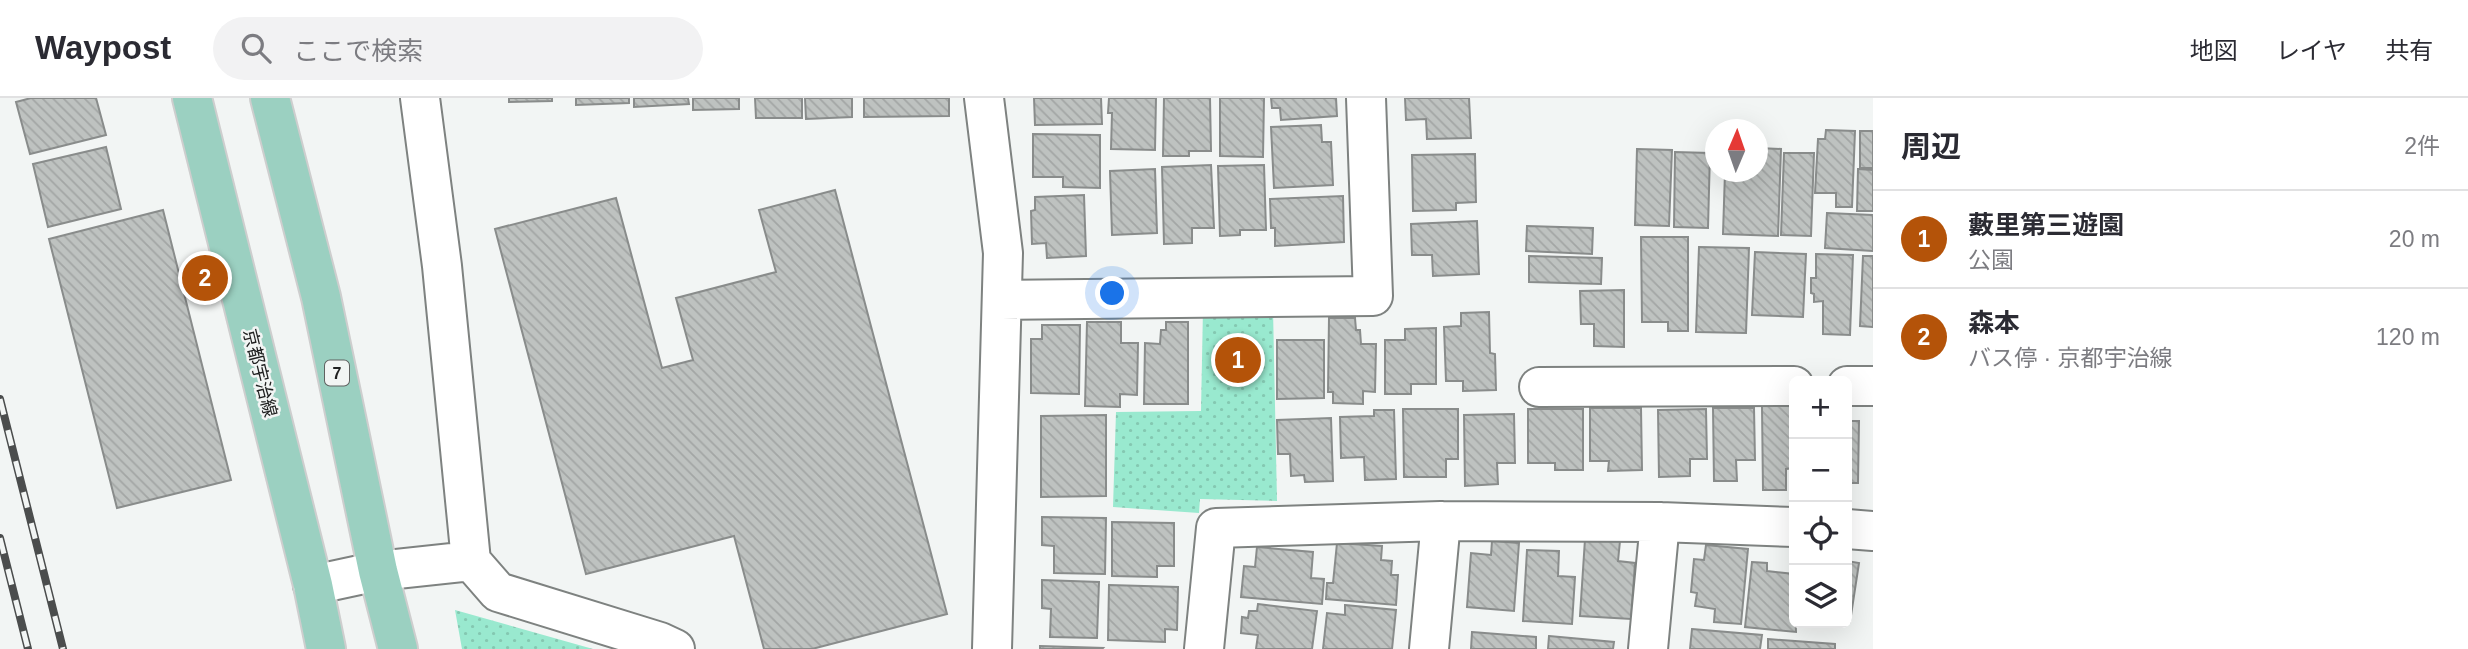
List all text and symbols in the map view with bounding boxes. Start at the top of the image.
search box [213,17,703,80]
text: Waypost [35,29,171,66]
icon: search [237,29,275,67]
text: ここで検索 [293,36,423,66]
text: 地図 [2190,37,2238,64]
text: レイヤ [2276,37,2347,64]
text: 共有 [2385,37,2433,64]
north arrow [1705,119,1768,182]
text: 周辺 [1901,130,1961,163]
text: 2件 [2404,133,2440,159]
text: 藪里第三遊園 [1968,210,2124,240]
text: 1 [1918,226,1930,252]
text: 20 m [2389,226,2440,252]
text: 公園 [1968,247,2014,273]
pin: 2 [182,252,228,304]
your location [1095,276,1129,310]
text: 森本 [1968,308,2020,338]
text: 2 [1918,324,1930,350]
text: 120 m [2376,324,2440,350]
street label: 京都宇治線 [239,327,281,419]
pin: 1 [1215,334,1261,386]
text: バス停 · 京都宇治線 [1968,345,2172,371]
road number: 7 [325,360,349,386]
map controls [1789,376,1852,628]
button: + [1789,376,1852,439]
button: − [1789,439,1852,502]
button: locate [1789,502,1852,565]
button: layers [1789,565,1852,628]

